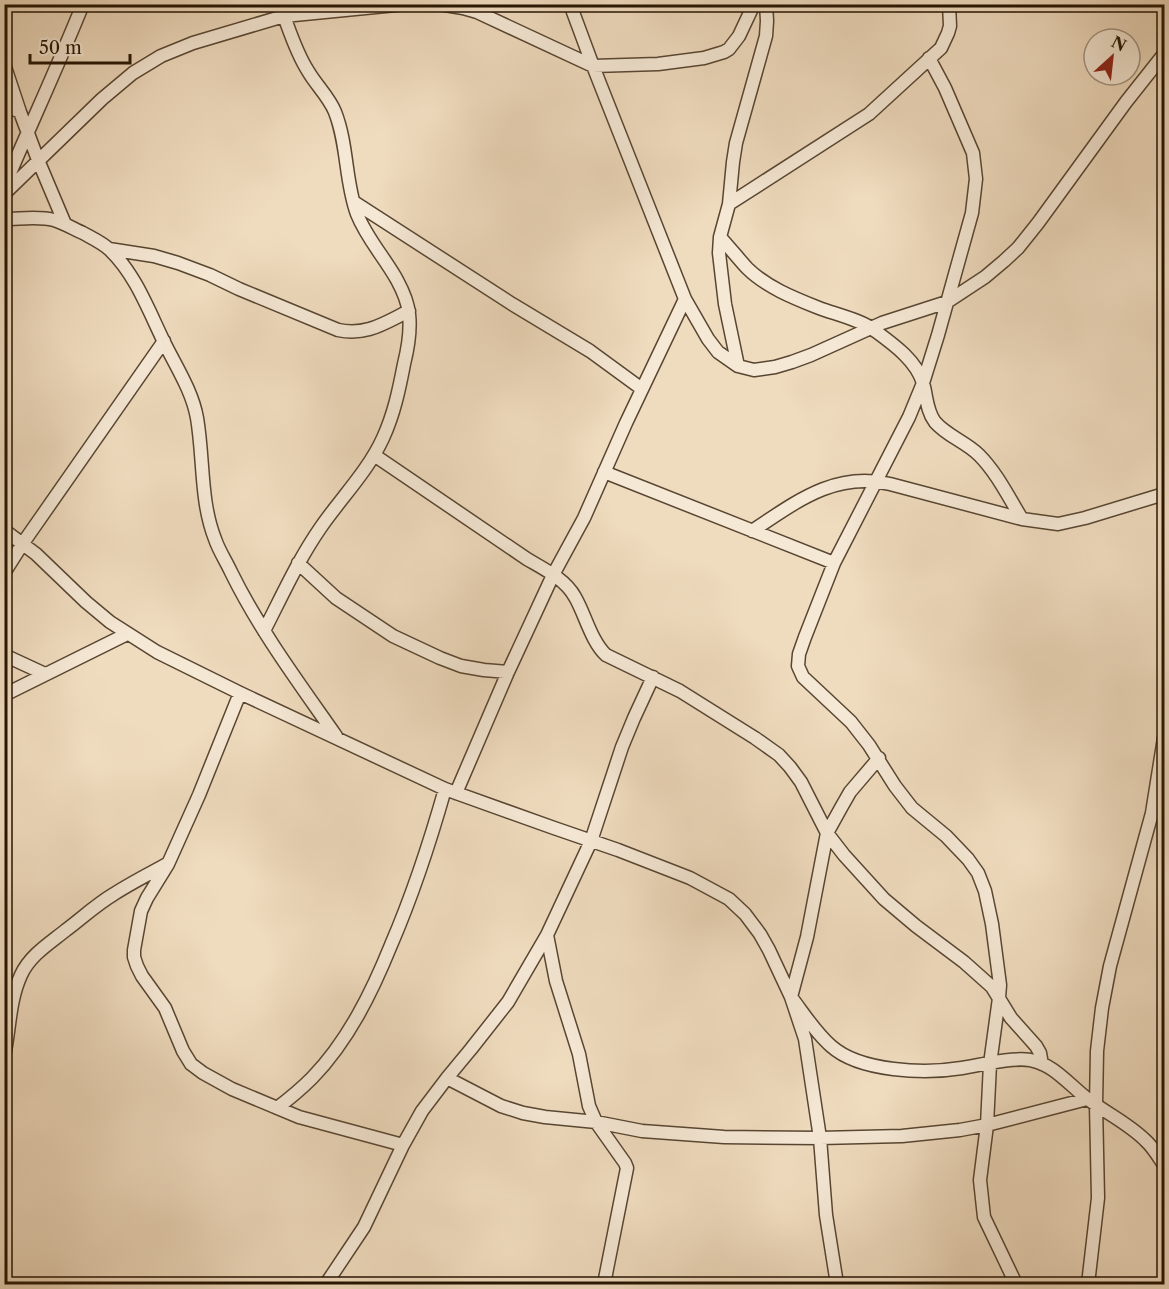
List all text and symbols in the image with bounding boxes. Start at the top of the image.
scale bar [30,27,130,65]
north arrow [1082,27,1142,87]
text: N [1108,32,1130,56]
text: 50 m [39,37,82,59]

